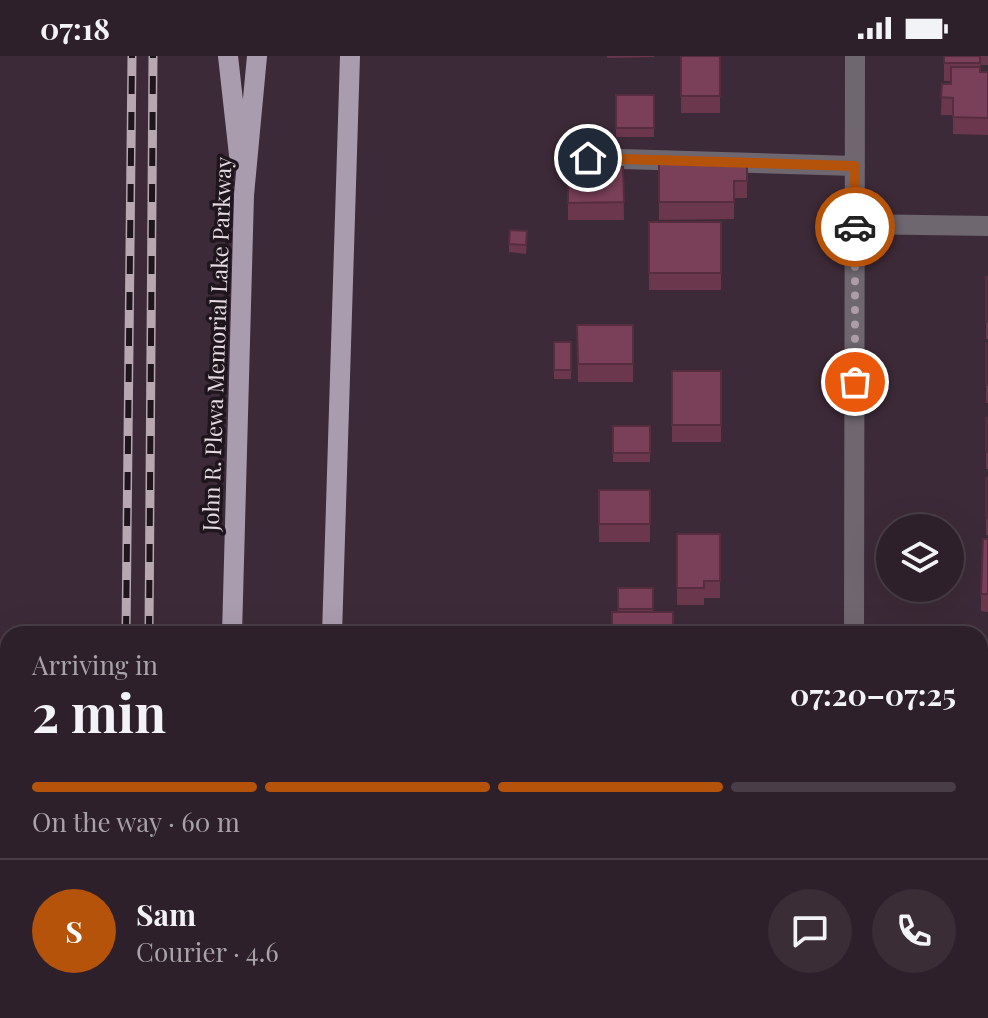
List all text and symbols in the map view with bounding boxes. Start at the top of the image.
text: 07:18 [40,8,110,48]
pin [554,124,622,192]
icon: home [566,136,610,180]
street label: John R. Plewa Memorial Lake Parkway [194,156,238,533]
courier [815,187,895,267]
icon: car [833,205,877,249]
pin [821,348,889,416]
icon: bag [833,360,877,404]
map controls [876,514,964,602]
button: layers [876,514,964,602]
text: Arriving in [32,647,158,682]
text: 07:20–07:25 [790,674,956,714]
text: 2 min [32,677,166,746]
text: On the way · 60 m [32,804,240,839]
button: chat [768,889,852,973]
button: phone [872,889,956,973]
text: Sam [136,894,196,934]
text: S [65,911,83,951]
text: Courier · 4.6 [136,934,279,969]

